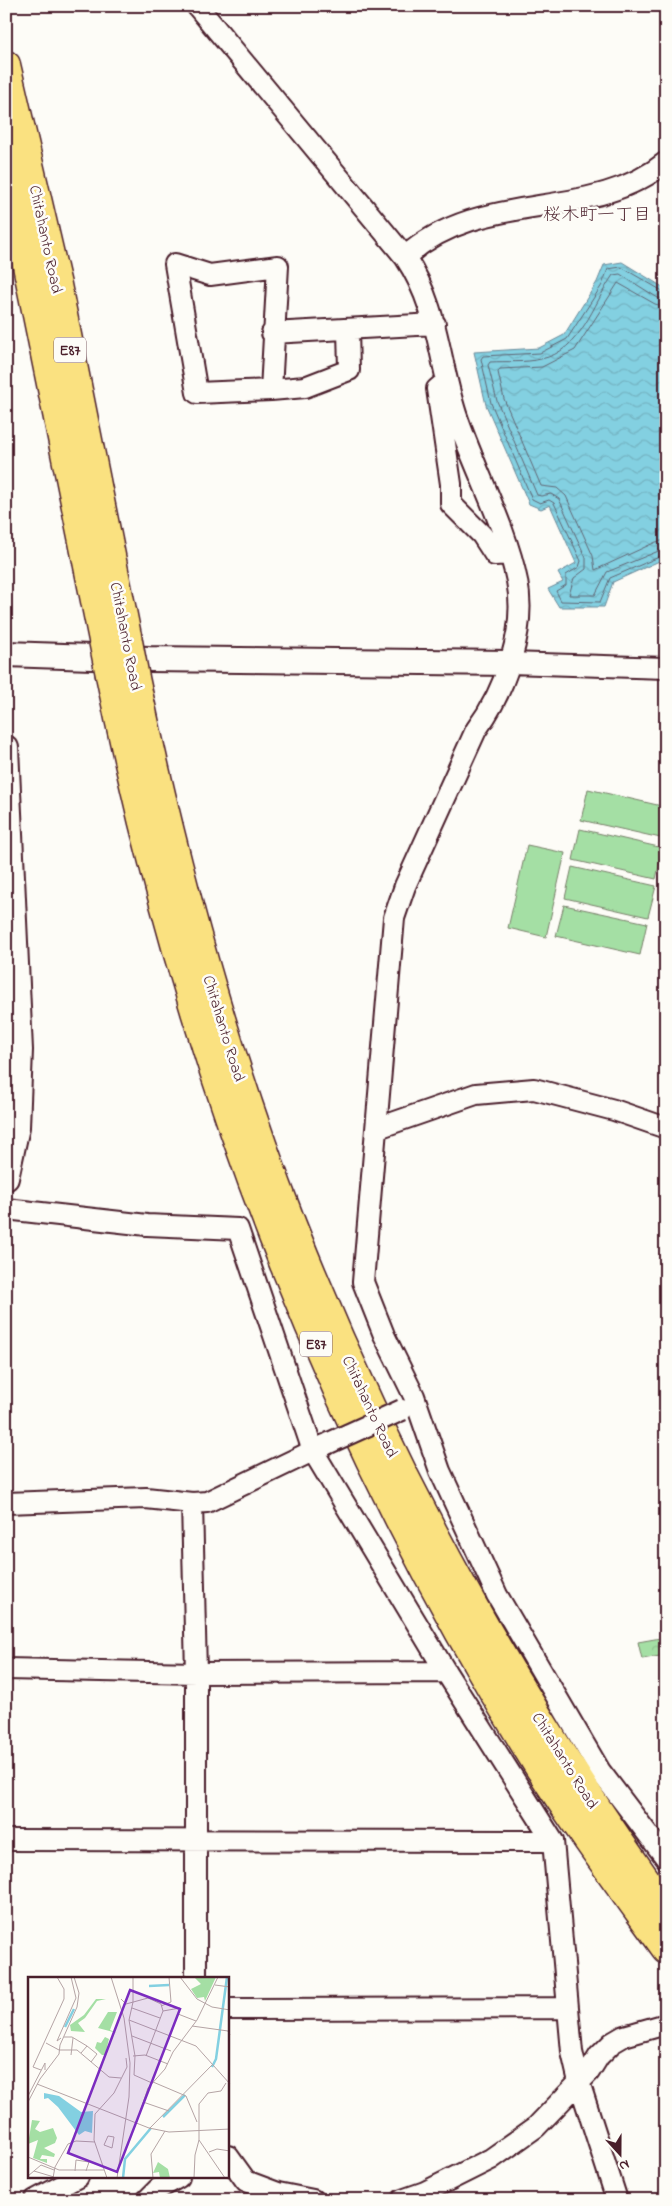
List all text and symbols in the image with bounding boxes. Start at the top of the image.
street label: Chitahanto Road [22,183,68,296]
district label: 桜木町一丁目 [543,203,651,229]
road number: E87 [54,338,86,362]
street label: Chitahanto Road [103,580,147,693]
street label: Chitahanto Road [196,973,251,1085]
road number: E87 [300,1332,332,1356]
street label: Chitahanto Road [335,1352,403,1462]
street label: Chitahanto Road [525,1708,604,1814]
inset map [28,1977,229,2178]
north arrow [594,2128,644,2178]
text: N [616,2153,632,2176]

